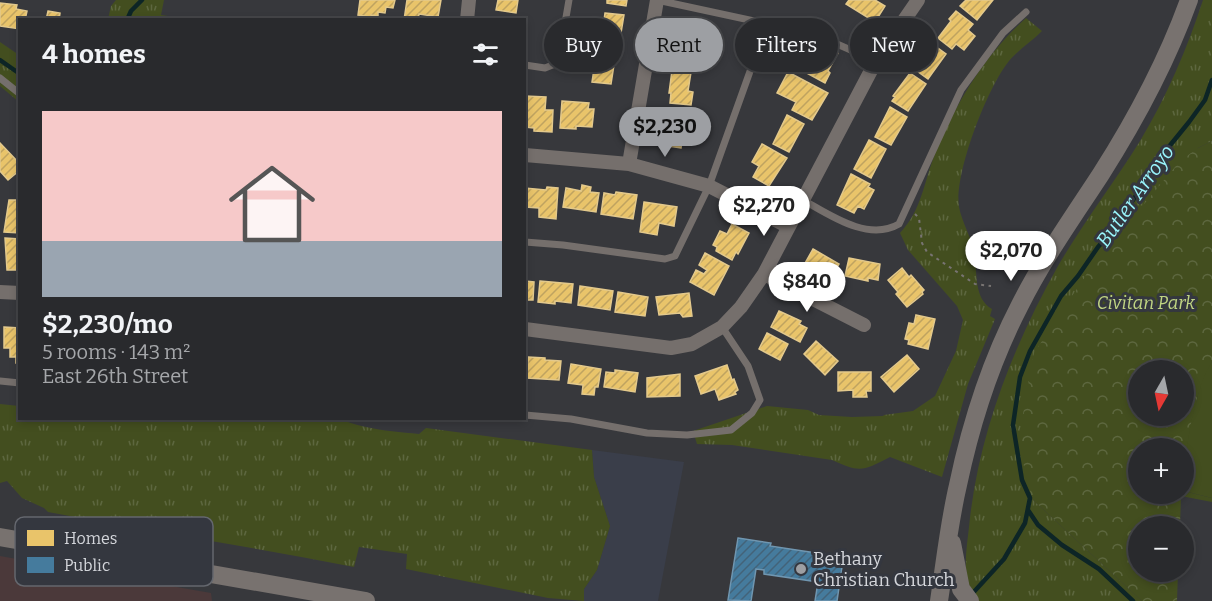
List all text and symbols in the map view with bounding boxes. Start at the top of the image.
chip: Buy [544,18,623,72]
chip: Rent [635,18,723,72]
chip: Filters [735,18,838,72]
chip: New [850,18,937,72]
icon: filters [469,38,502,71]
text: 4 homes [42,39,146,70]
pin: $2,230 [616,107,714,158]
text: $2,230 [633,114,697,138]
water label: Butler Arroyo [1091,140,1179,252]
icon: home [218,150,326,258]
pin: $2,270 [715,186,813,237]
text: $2,270 [733,193,795,217]
pin: $2,070 [962,231,1060,282]
text: $2,070 [979,238,1043,262]
pin: $840 [771,262,843,313]
text: $840 [782,269,832,293]
park label: Civitan Park [1097,292,1195,314]
text: $2,230/mo [42,309,173,340]
text: 5 rooms · 143 m² [42,340,190,364]
north arrow [1128,360,1194,426]
map controls [1128,360,1194,582]
text: East 26th Street [42,364,188,388]
button: + [1128,438,1194,504]
button: − [1128,516,1194,582]
legend [15,517,213,586]
text: Homes [64,529,117,548]
place label: Bethany Christian Church [813,548,955,591]
text: Public [64,556,110,575]
marker: Bethany Christian Church [794,562,808,576]

